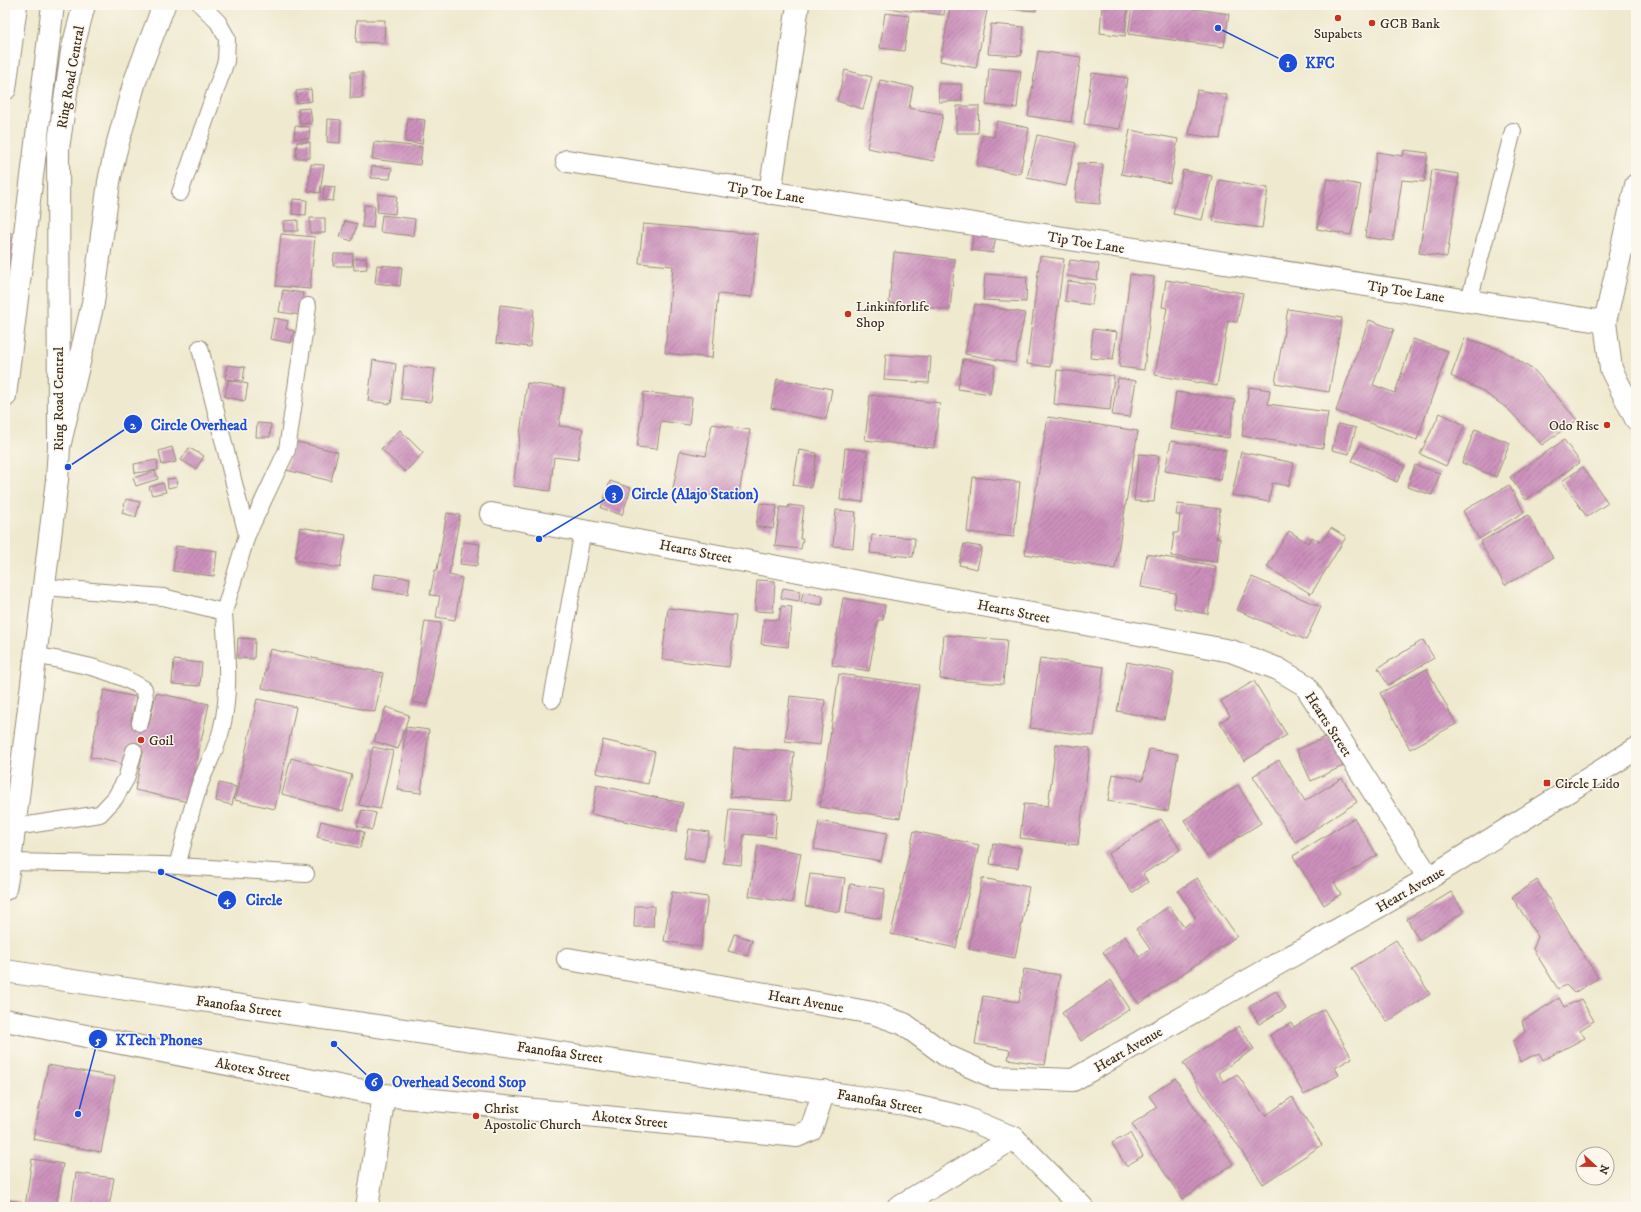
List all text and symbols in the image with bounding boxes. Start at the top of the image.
marker: Supabets [1333,13,1343,23]
place label: GCB Bank [1380,15,1440,33]
marker: GCB Bank [1367,18,1377,28]
street label: Ring Road Central [53,24,89,130]
place label: Supabets [1314,25,1363,43]
callout: KFC [1278,50,1343,77]
text: KFC [1305,54,1335,73]
text: 1 [1286,56,1291,71]
street label: Tip Toe Lane [726,178,806,208]
street label: Tip Toe Lane [1046,228,1126,258]
street label: Tip Toe Lane [1366,277,1446,307]
place label: Linkinforlife Shop [856,298,929,332]
marker: Linkinforlife Shop [843,309,853,319]
street label: Ring Road Central [50,346,68,451]
callout: Circle Overhead [123,411,255,438]
text: Circle Overhead [151,416,248,435]
place label: Odo Rise [1549,417,1599,435]
text: 2 [130,418,137,433]
marker: Odo Rise [1602,420,1612,430]
callout: Circle (Alajo Station) [604,480,767,507]
text: Circle (Alajo Station) [631,485,759,504]
text: 3 [612,487,617,502]
street label: Hearts Street [658,536,734,568]
street label: Hearts Street [976,596,1052,628]
street label: Hearts Street [1301,689,1356,761]
place label: Goil [149,732,174,750]
marker: Goil [136,735,146,745]
place label: Circle Lido [1555,775,1620,793]
marker: Circle Lido [1542,778,1552,788]
street label: Heart Avenue [1373,863,1448,917]
callout: Circle [217,886,290,913]
text: Circle [246,891,283,910]
text: 4 [223,893,232,908]
street label: Heart Avenue [767,986,845,1018]
street label: Faanofaa Street [195,992,283,1022]
street label: Heart Avenue [1091,1023,1166,1077]
callout: KTech Phones [88,1026,210,1053]
text: KTech Phones [116,1031,202,1050]
text: 5 [94,1033,101,1048]
street label: Faanofaa Street [516,1038,604,1068]
street label: Akotex Street [214,1054,292,1086]
callout: Overhead Second Stop [364,1068,533,1095]
text: Overhead Second Stop [392,1073,526,1092]
text: 6 [371,1075,378,1090]
street label: Faanofaa Street [836,1086,925,1118]
place label: Christ Apostolic Church [484,1100,582,1134]
street label: Akotex Street [591,1107,669,1133]
marker: Christ Apostolic Church [471,1111,481,1121]
north arrow [1575,1146,1615,1186]
text: N [1595,1163,1612,1176]

